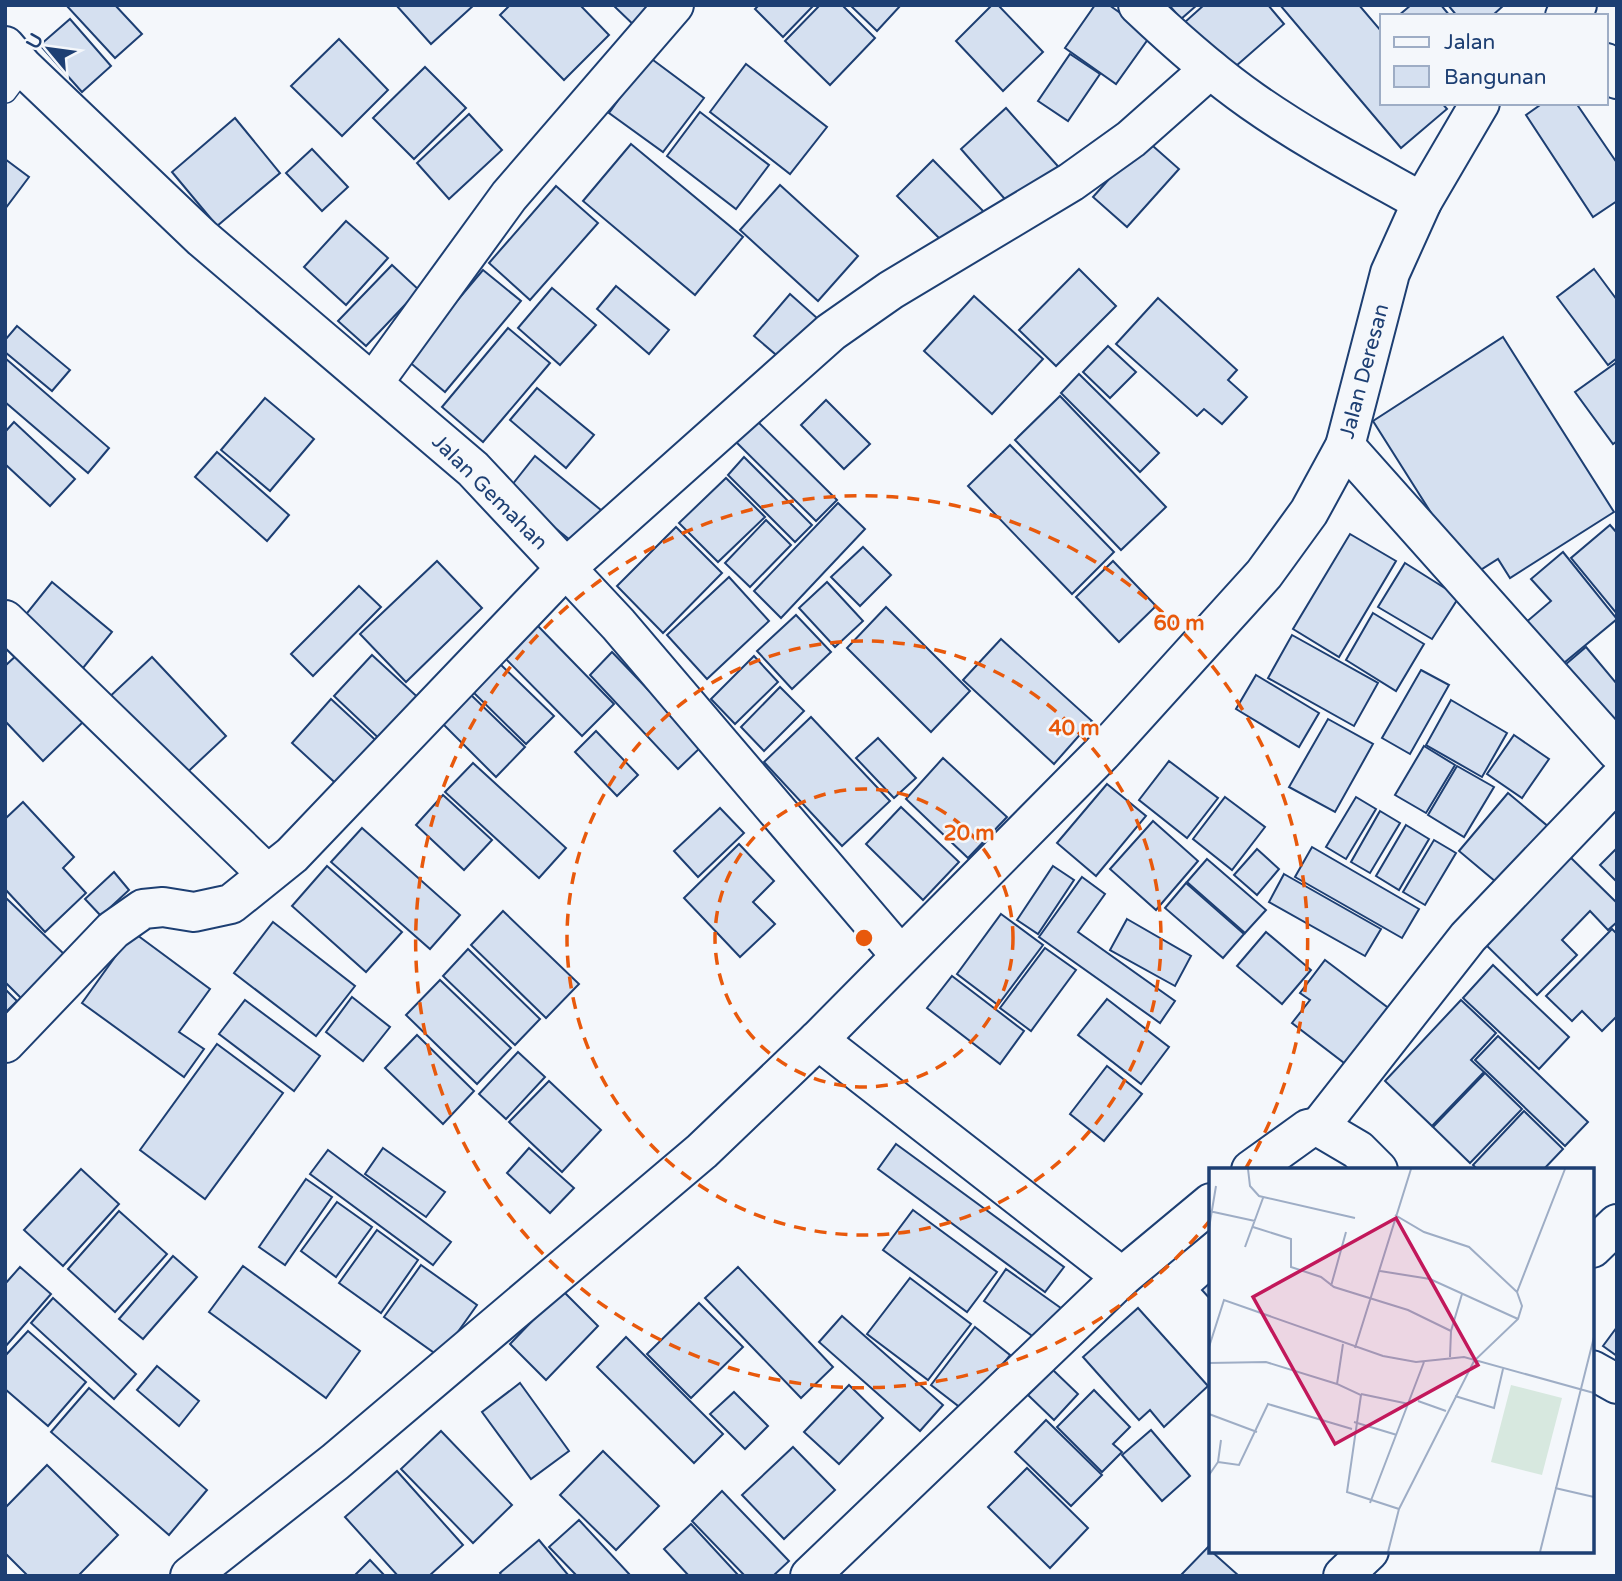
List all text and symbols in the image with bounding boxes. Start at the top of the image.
north arrow [14,14,84,84]
legend [1380,14,1608,105]
text: U [22,30,48,53]
text: Jalan [1444,30,1495,55]
text: Bangunan [1444,65,1547,90]
street label: Jalan Deresan [1334,301,1394,441]
street label: Jalan Gemahan [427,429,553,555]
text: 60 m [1153,611,1205,636]
text: 40 m [1048,716,1100,741]
text: 20 m [943,821,995,846]
centre of rings [852,926,876,950]
inset map [1209,1168,1594,1553]

